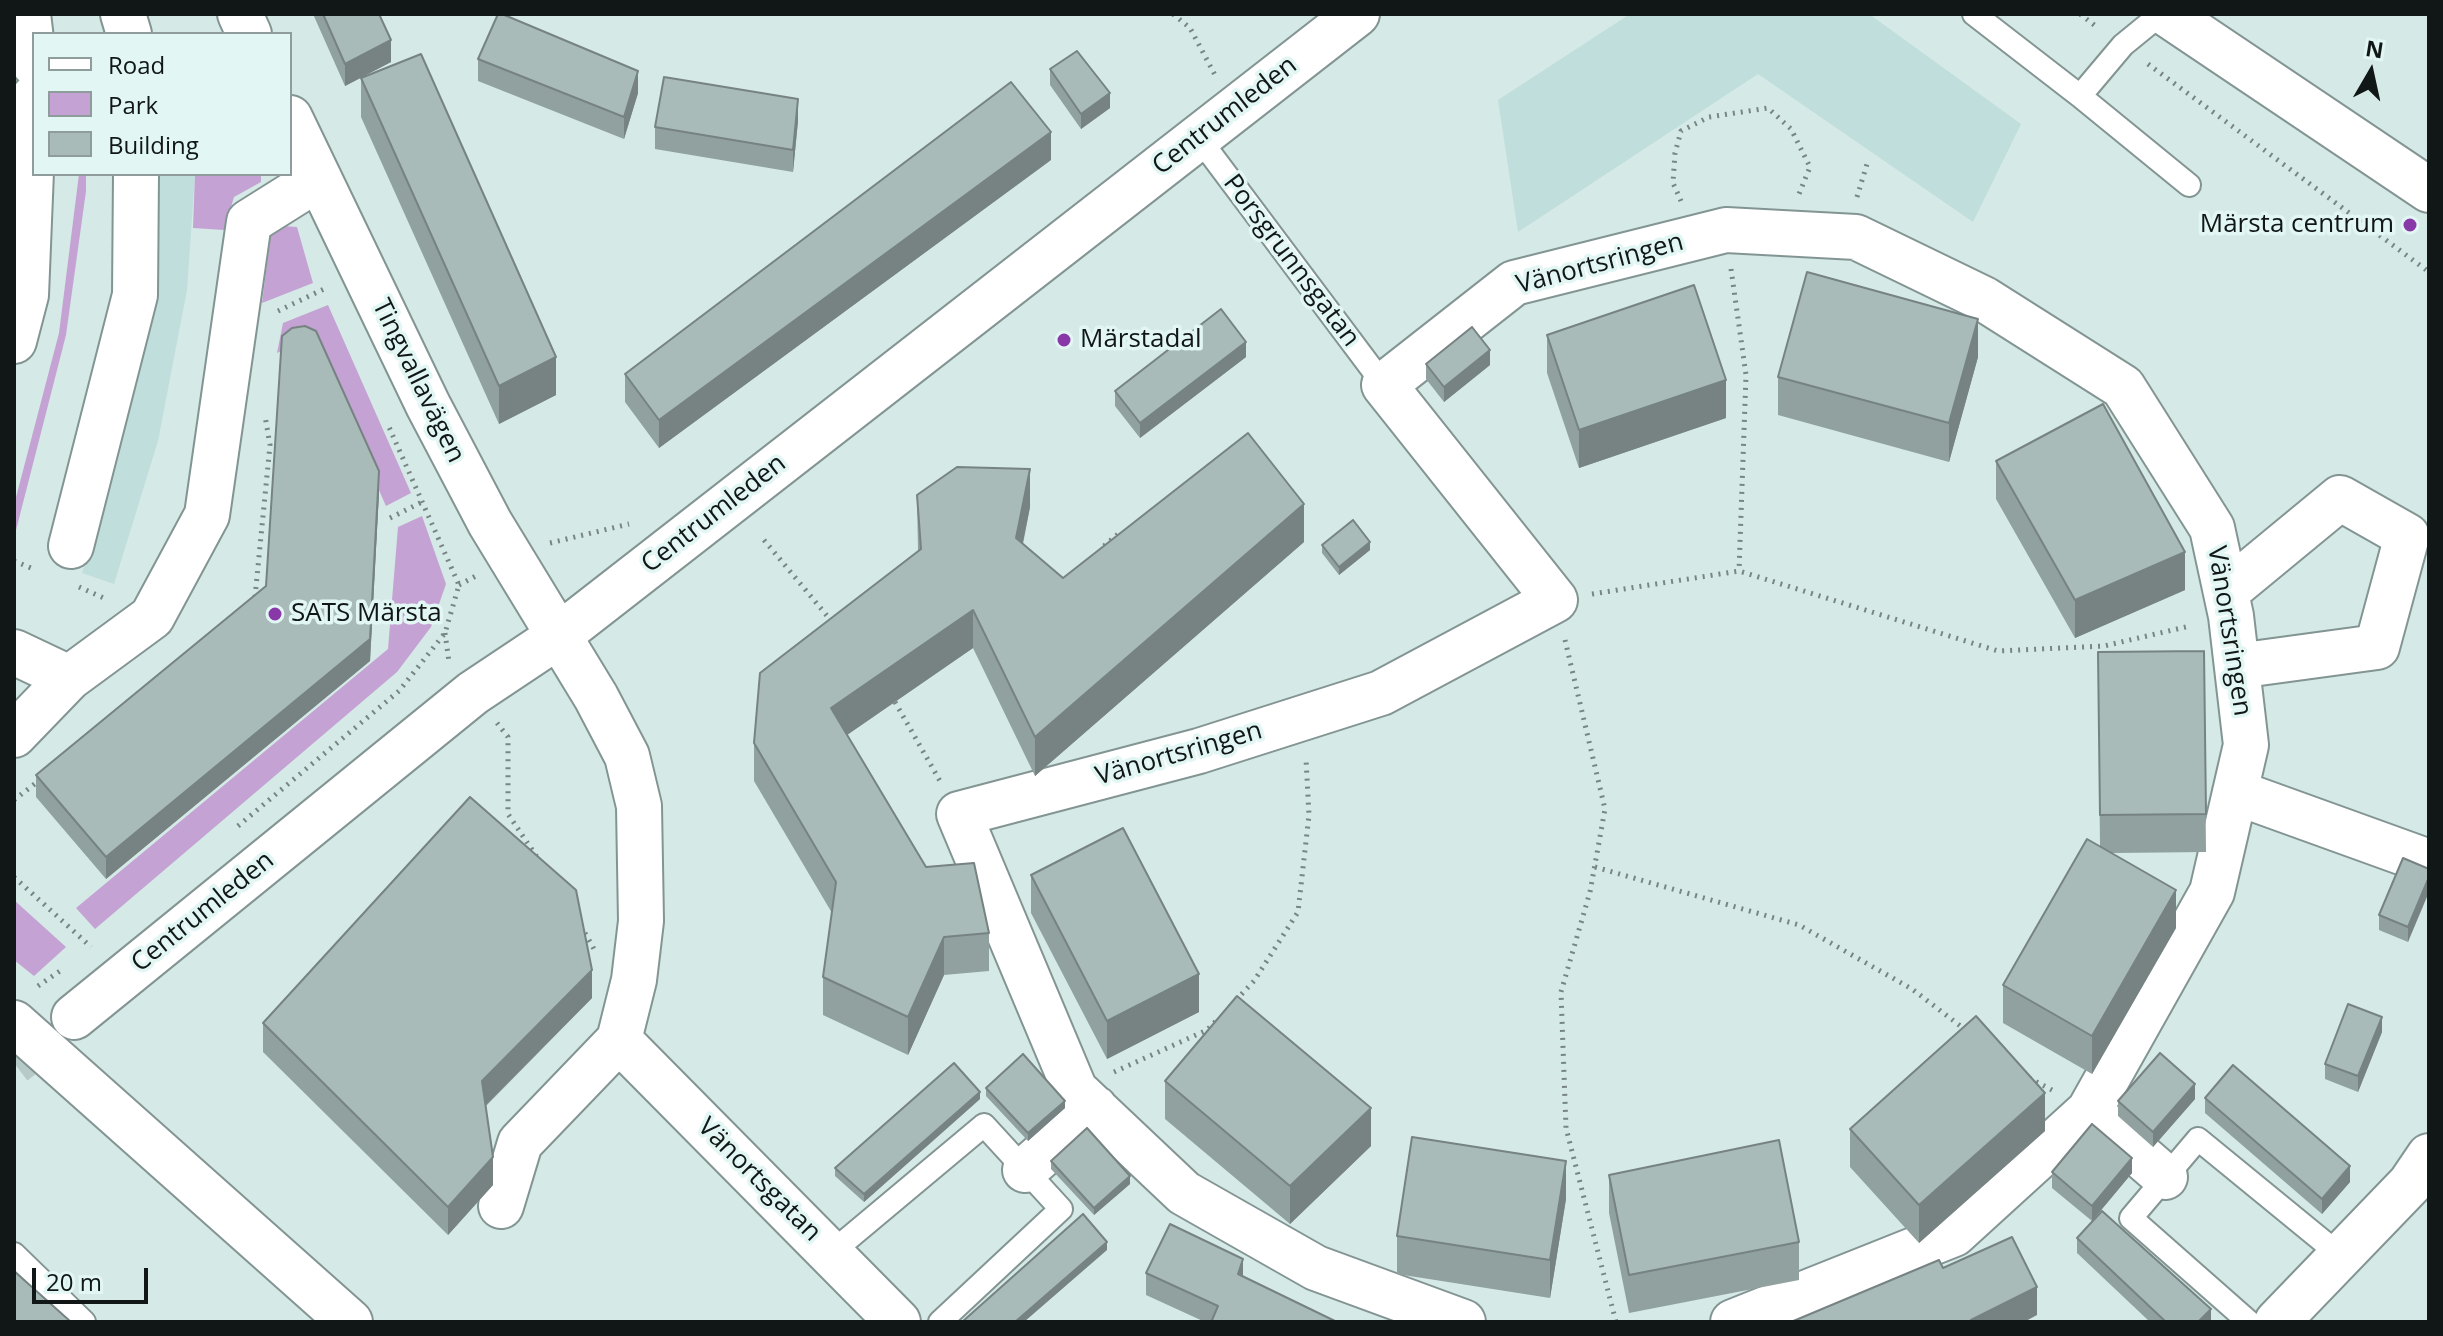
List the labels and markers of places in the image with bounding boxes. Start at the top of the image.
place label: Märsta centrum [2200,209,2394,241]
marker: Märsta centrum [2401,216,2419,234]
place label: Märstadal [1080,324,1201,356]
marker: Märstadal [1055,331,1073,349]
place label: SATS Märsta [291,598,442,630]
marker: SATS Märsta [266,605,284,623]

